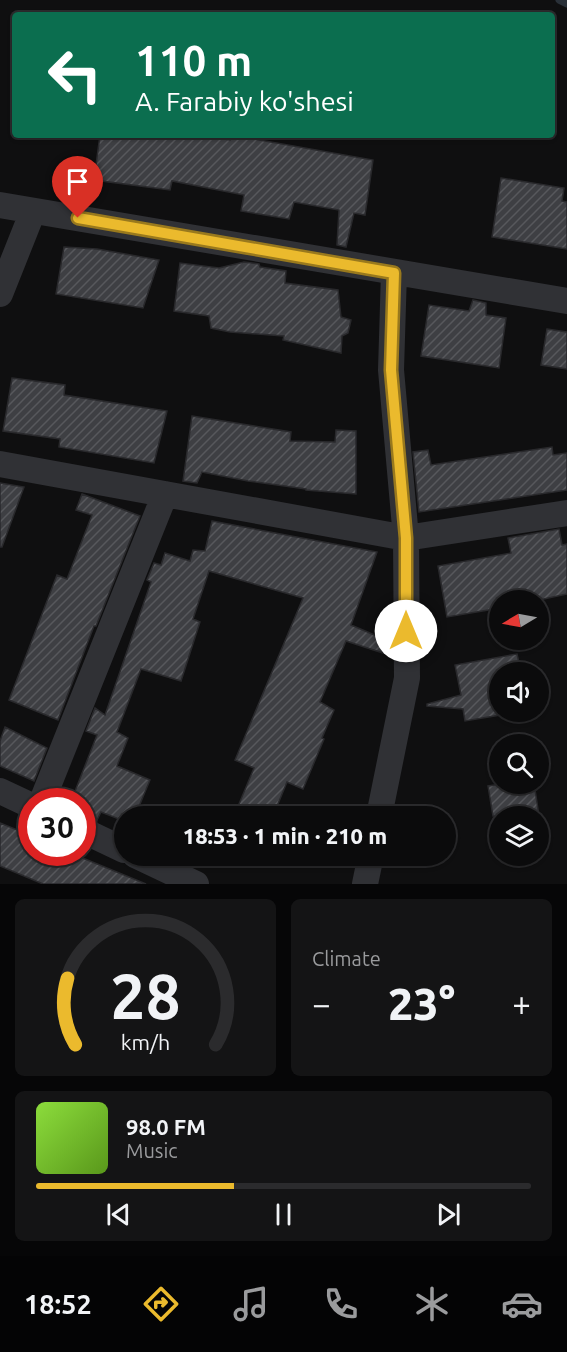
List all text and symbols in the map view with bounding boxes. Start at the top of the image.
icon: left [36,36,114,114]
text: 110 m [135,37,252,84]
text: A. Farabiy ko'shesi [135,86,354,116]
pin [52,156,103,218]
icon: arrive [61,165,94,198]
north arrow [489,590,549,650]
map controls [489,590,549,866]
position arrow [374,599,438,663]
button: sound [489,662,549,722]
button: search [489,734,549,794]
speed limit sign: 30 [18,788,96,866]
button: layers [489,806,549,866]
text: 18:53 · 1 min · 210 m [183,823,387,848]
text: Climate [312,947,381,970]
text: 28 [110,961,181,1031]
text: 23° [388,978,455,1029]
text: − [312,985,331,1022]
text: + [512,985,531,1022]
text: km/h [121,1030,170,1054]
text: 98.0 FM [126,1114,206,1139]
text: Music [126,1139,178,1162]
icon: previous [102,1198,135,1231]
icon: pause [267,1198,300,1231]
icon: next [432,1198,465,1231]
icon: directions [140,1283,182,1325]
icon: music [230,1283,272,1325]
icon: phone [320,1283,362,1325]
icon: climate [411,1283,453,1325]
icon: car [501,1283,543,1325]
text: 18:52 [24,1289,92,1319]

